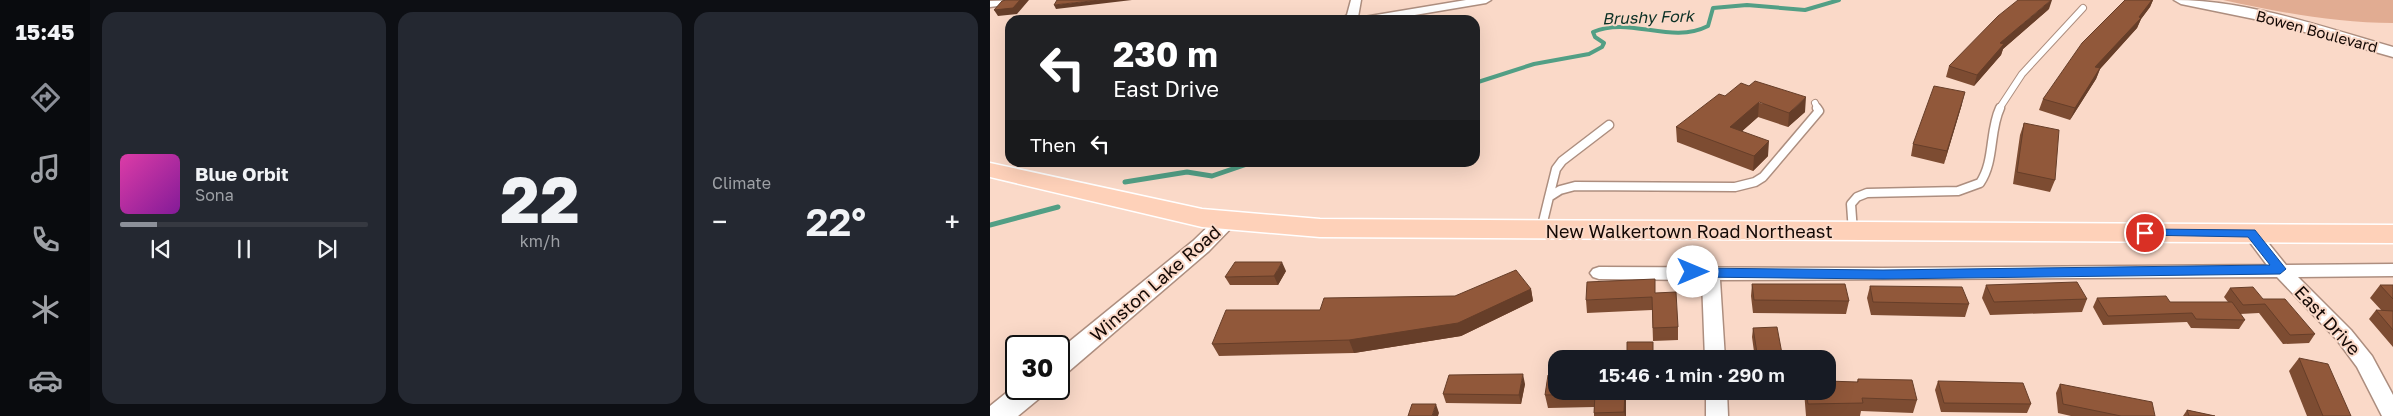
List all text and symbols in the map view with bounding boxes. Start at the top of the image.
water label: Brushy Fork [1602,5,1696,29]
street label: Bowen Boulevard [2254,6,2380,56]
text: 15:45 [16,18,74,45]
text: 230 m [1113,33,1218,75]
icon: left [1030,35,1095,100]
text: East Drive [1113,75,1219,102]
icon: directions [28,80,63,115]
icon: left [1086,130,1114,158]
text: Then [1030,133,1076,156]
icon: music [28,151,63,186]
text: 22 [500,159,580,237]
text: Blue Orbit [195,162,289,185]
text: Climate [712,173,771,193]
text: Sona [195,185,234,205]
text: 22° [806,199,866,244]
text: − [712,205,727,238]
text: + [945,205,960,238]
pin [2124,212,2166,254]
icon: arrive [2131,219,2159,247]
street label: Winston Lake Road [1085,220,1225,346]
street label: New Walkertown Road Northeast [1545,220,1833,242]
icon: phone [28,222,63,257]
text: km/h [520,231,560,251]
icon: previous [147,235,175,263]
icon: pause [230,235,258,263]
icon: next [313,235,341,263]
position arrow [1666,245,1718,297]
street label: East Drive [2290,281,2366,359]
icon: climate [28,292,63,327]
speed limit sign: 30 [1005,335,1070,400]
icon: car [28,363,63,398]
text: 15:46 · 1 min · 290 m [1599,363,1785,386]

